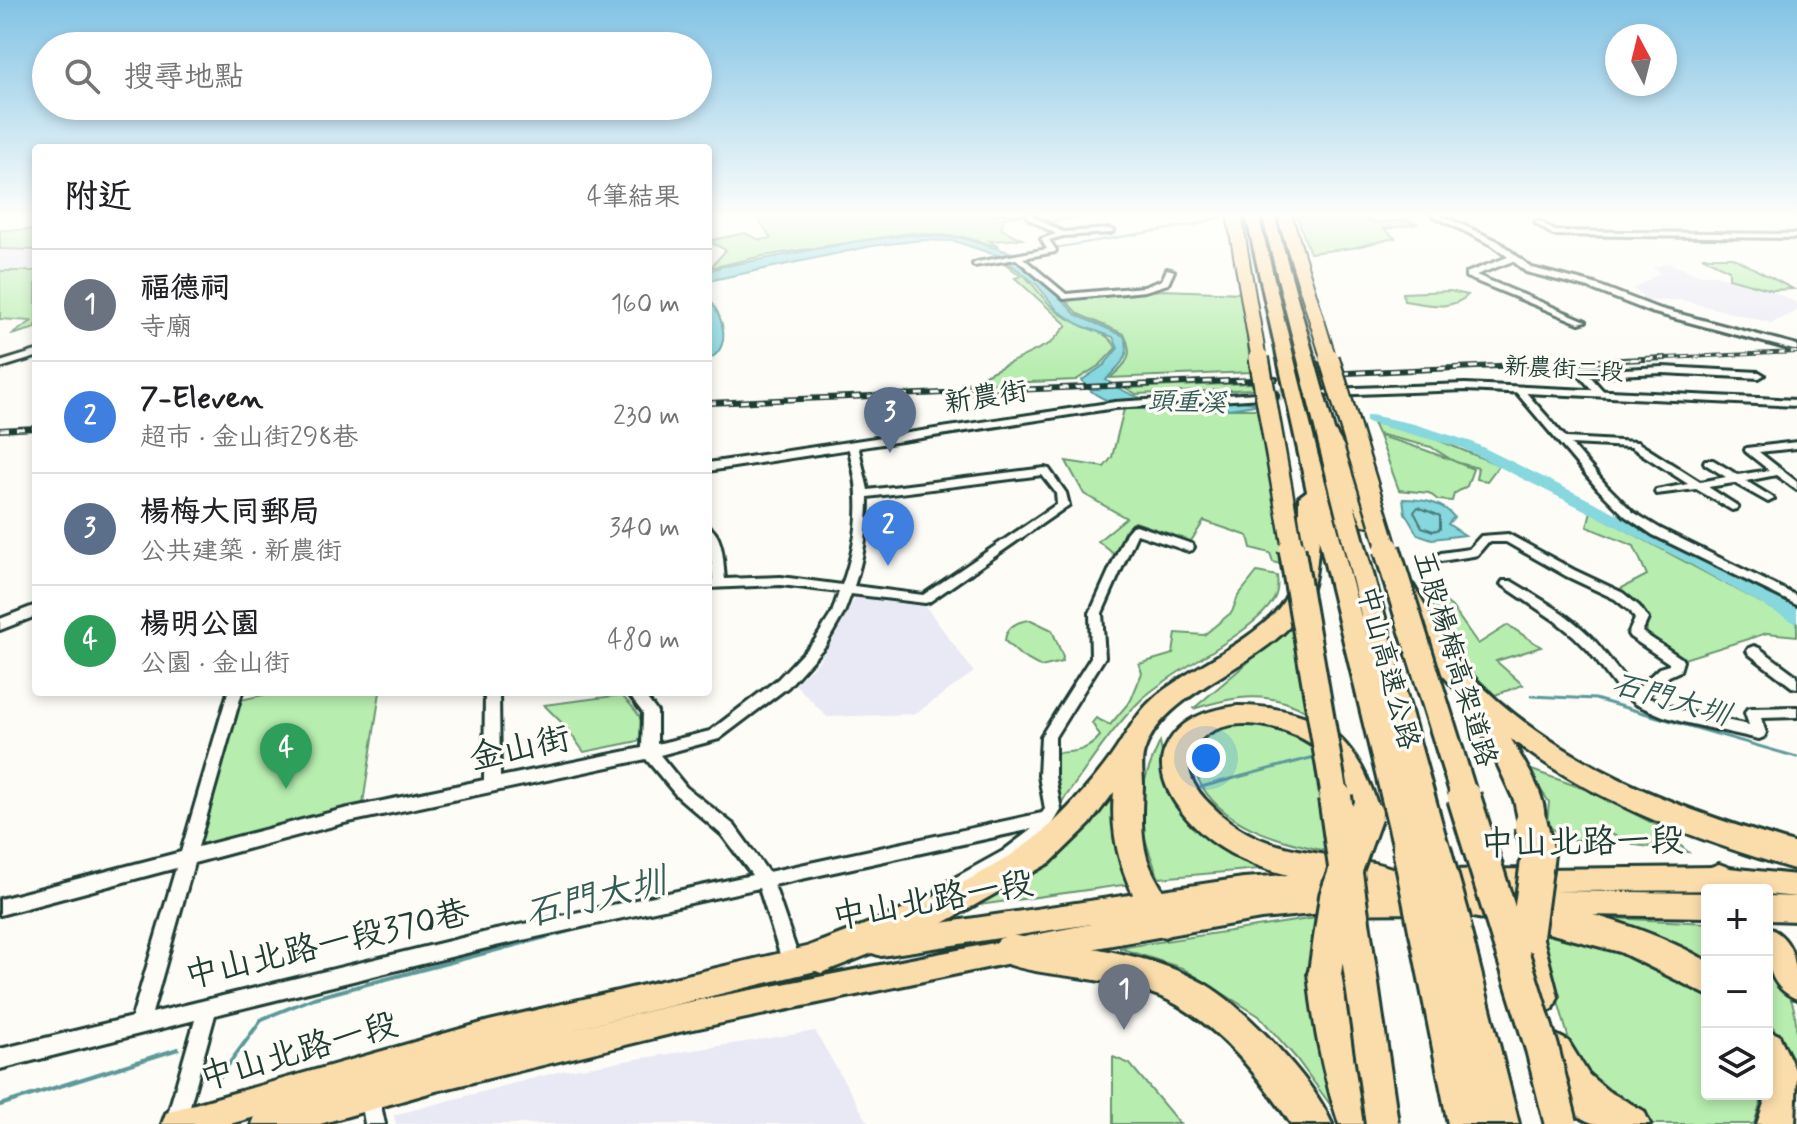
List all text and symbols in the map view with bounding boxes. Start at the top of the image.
north arrow [1605,24,1677,96]
search box [32,32,712,120]
icon: search [60,54,104,98]
text: 搜尋地點 [124,58,244,97]
text: 附近 [64,175,132,220]
text: 4筆結果 [587,181,680,215]
text: 福德祠 [140,269,230,308]
text: 1 [84,288,96,322]
text: 160 m [611,288,680,322]
text: 寺廟 [140,311,192,345]
street label: 新農街二段 [1503,351,1625,389]
street label: 新農街 [942,373,1030,423]
text: 7-Eleven [140,379,263,418]
water label: 頭重溪 [1147,385,1229,421]
pin: 3 [864,387,916,453]
text: 2 [84,400,96,434]
text: 230 m [613,400,680,434]
text: 超市 · 金山街298巷 [140,421,358,455]
text: 楊梅大同郵局 [140,493,320,532]
pin: 2 [862,500,914,566]
text: 3 [84,512,96,546]
text: 340 m [609,512,680,546]
text: 公共建築 · 新農街 [140,535,342,569]
street label: 五股楊梅高架道路 [1404,546,1504,772]
street label: 中山高速公路 [1347,582,1427,754]
text: 楊明公園 [140,605,260,644]
text: 4 [82,624,98,658]
text: 480 m [607,624,680,658]
text: 公園 · 金山街 [140,647,290,681]
water label: 石門大圳 [1608,665,1737,736]
street label: 金山街 [465,716,575,782]
pin: 4 [260,723,312,789]
your location [1186,738,1226,778]
street label: 中山北路一段 [1480,819,1684,867]
water label: 石門大圳 [520,858,675,939]
street label: 中山北路一段 [829,861,1037,941]
map controls [1701,884,1773,1100]
button: + [1701,884,1773,956]
street label: 中山北路一段370巷 [180,890,474,1000]
button: − [1701,956,1773,1028]
pin: 1 [1098,964,1150,1030]
street label: 中山北路一段 [195,1002,403,1102]
button: layers [1701,1028,1773,1100]

